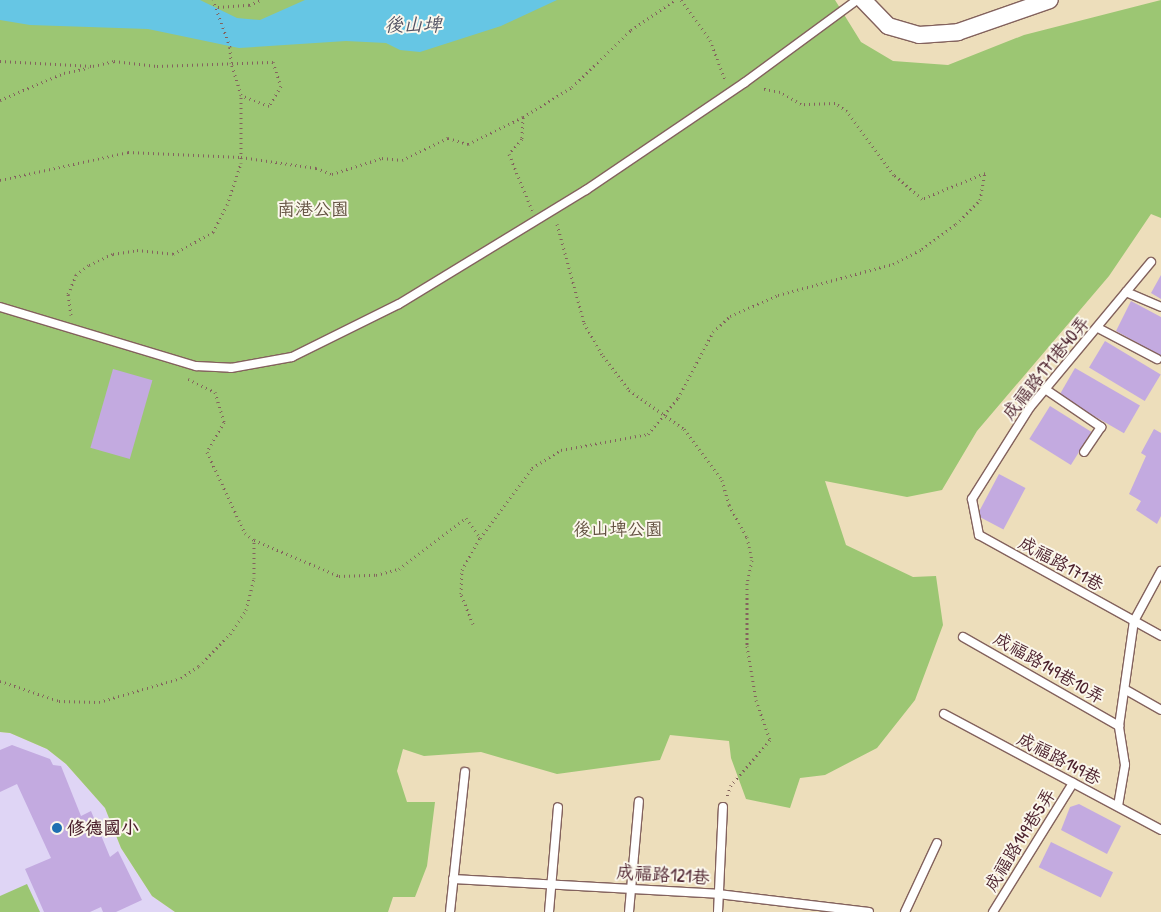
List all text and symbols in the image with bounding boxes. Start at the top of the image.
water label: 後山埤 [385,14,441,36]
park label: 南港公園 [277,198,349,220]
street label: 成福路171巷40弄 [998,312,1094,424]
park label: 後山埤公園 [573,518,663,540]
street label: 成福路171巷 [1015,532,1107,596]
street label: 成福路149巷10弄 [990,628,1108,708]
street label: 成福路149巷 [1013,728,1105,790]
street label: 成福路149巷5弄 [980,784,1060,896]
place label: 修德國小 [67,817,139,839]
marker: 修德國小 [51,822,63,834]
street label: 成福路121巷 [616,861,710,889]

